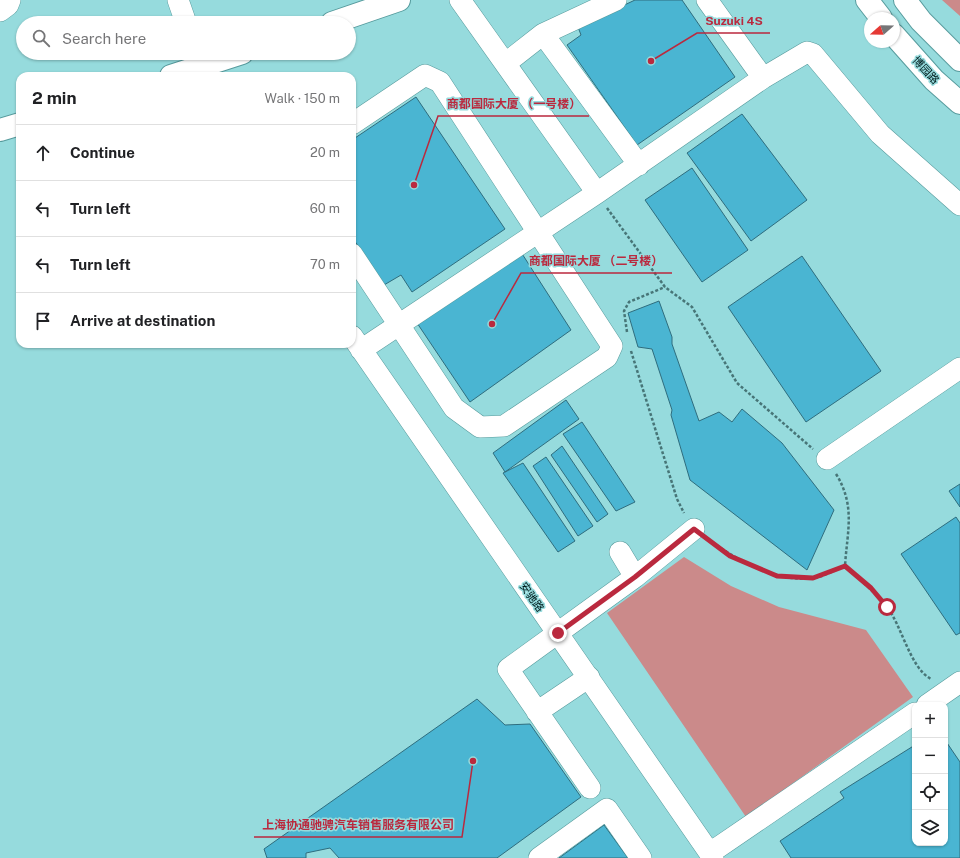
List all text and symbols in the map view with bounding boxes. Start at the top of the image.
callout: Suzuki 4S [697,9,770,33]
north arrow [864,12,900,48]
text: Suzuki 4S [705,14,763,28]
search box [16,16,356,60]
icon: search [30,27,52,49]
text: Search here [62,30,146,47]
street label: 博园路 [910,54,942,86]
text: 2 min [32,88,77,108]
text: Walk · 150 m [265,91,340,106]
callout: 商都国际大厦 （一号楼） [438,92,589,116]
text: 商都国际大厦 （一号楼） [447,97,581,111]
icon: ahead [32,142,54,164]
text: Continue [70,144,135,161]
text: 20 m [310,145,340,160]
icon: left [32,198,54,220]
text: Turn left [70,200,131,217]
text: 60 m [310,201,340,216]
callout: 商都国际大厦 （二号楼） [521,249,672,273]
icon: left [32,254,54,276]
text: 商都国际大厦 （二号楼） [529,254,663,268]
text: Turn left [70,256,131,273]
text: 70 m [310,257,340,272]
icon: arrive [32,310,54,332]
text: Arrive at destination [70,312,215,329]
street label: 安驰路 [518,580,546,614]
route start [878,598,896,616]
route end [549,624,567,642]
map controls [912,702,948,846]
button: + [912,702,948,738]
button: − [912,738,948,774]
button: locate [912,774,948,810]
button: layers [912,810,948,846]
callout: 上海协通驰骋汽车销售服务有限公司 [254,813,462,837]
text: 上海协通驰骋汽车销售服务有限公司 [262,818,454,832]

